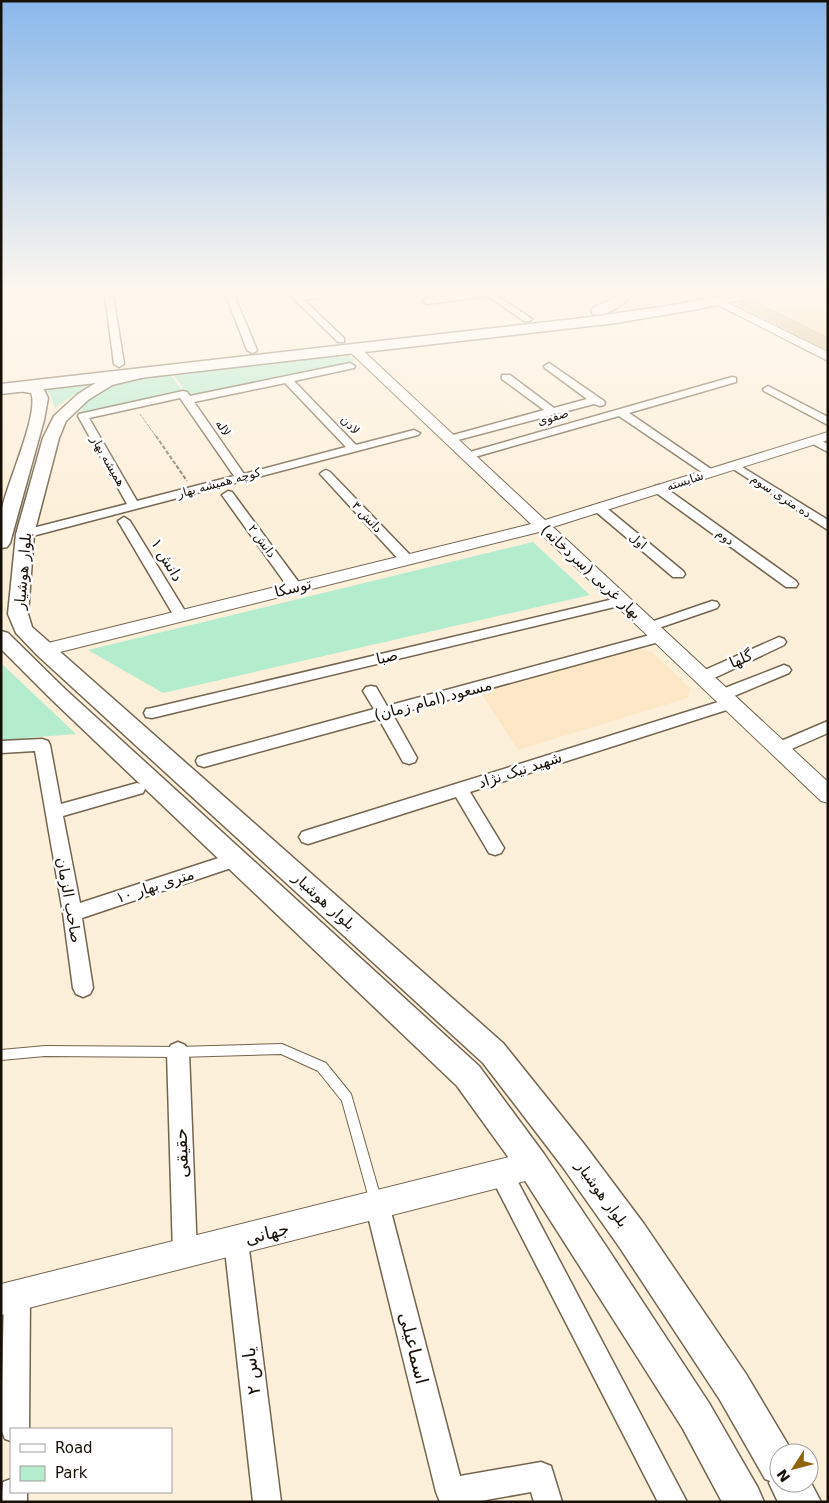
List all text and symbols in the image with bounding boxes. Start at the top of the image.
street label: صفوی [536,406,571,429]
street label: لادن [338,413,362,437]
street label: لاله [212,417,234,439]
street label: همیشه بهار [87,432,128,489]
street label: کوچه همیشه بهار [175,465,263,502]
street label: شایسته [665,469,705,493]
street label: ده متری سوم [748,471,814,522]
street label: دانش ۳ [348,498,385,536]
street label: بهار غربی (سردخانه) [537,521,645,623]
street label: دانش ۲ [244,522,279,561]
street label: دوم [713,526,737,549]
street label: اول [626,530,649,553]
street label: بلوار هوشیار [11,532,35,611]
street label: دانش ۱ [147,535,187,585]
street label: توسکا [273,575,313,601]
street label: صبا [374,646,400,668]
street label: گلها [727,646,756,672]
street label: مسعود (امام زمان) [372,676,494,724]
street label: شهید نیک نژاد [476,748,564,792]
street label: صاحب الزمان [53,856,85,944]
street label: ۱۰ متری بهار [114,865,196,907]
street label: بلوار هوشیار [288,868,359,934]
street label: حقیقی [170,1128,192,1178]
street label: بلوار هوشیار [571,1156,632,1231]
street label: جهانی [243,1217,292,1250]
street label: اسماعیلی [395,1310,433,1386]
street label: یاس ۲ [238,1346,264,1396]
legend [10,1428,172,1493]
text: Road [55,1439,93,1457]
north arrow [769,1443,819,1493]
text: Park [55,1464,88,1482]
text: N [774,1466,793,1485]

